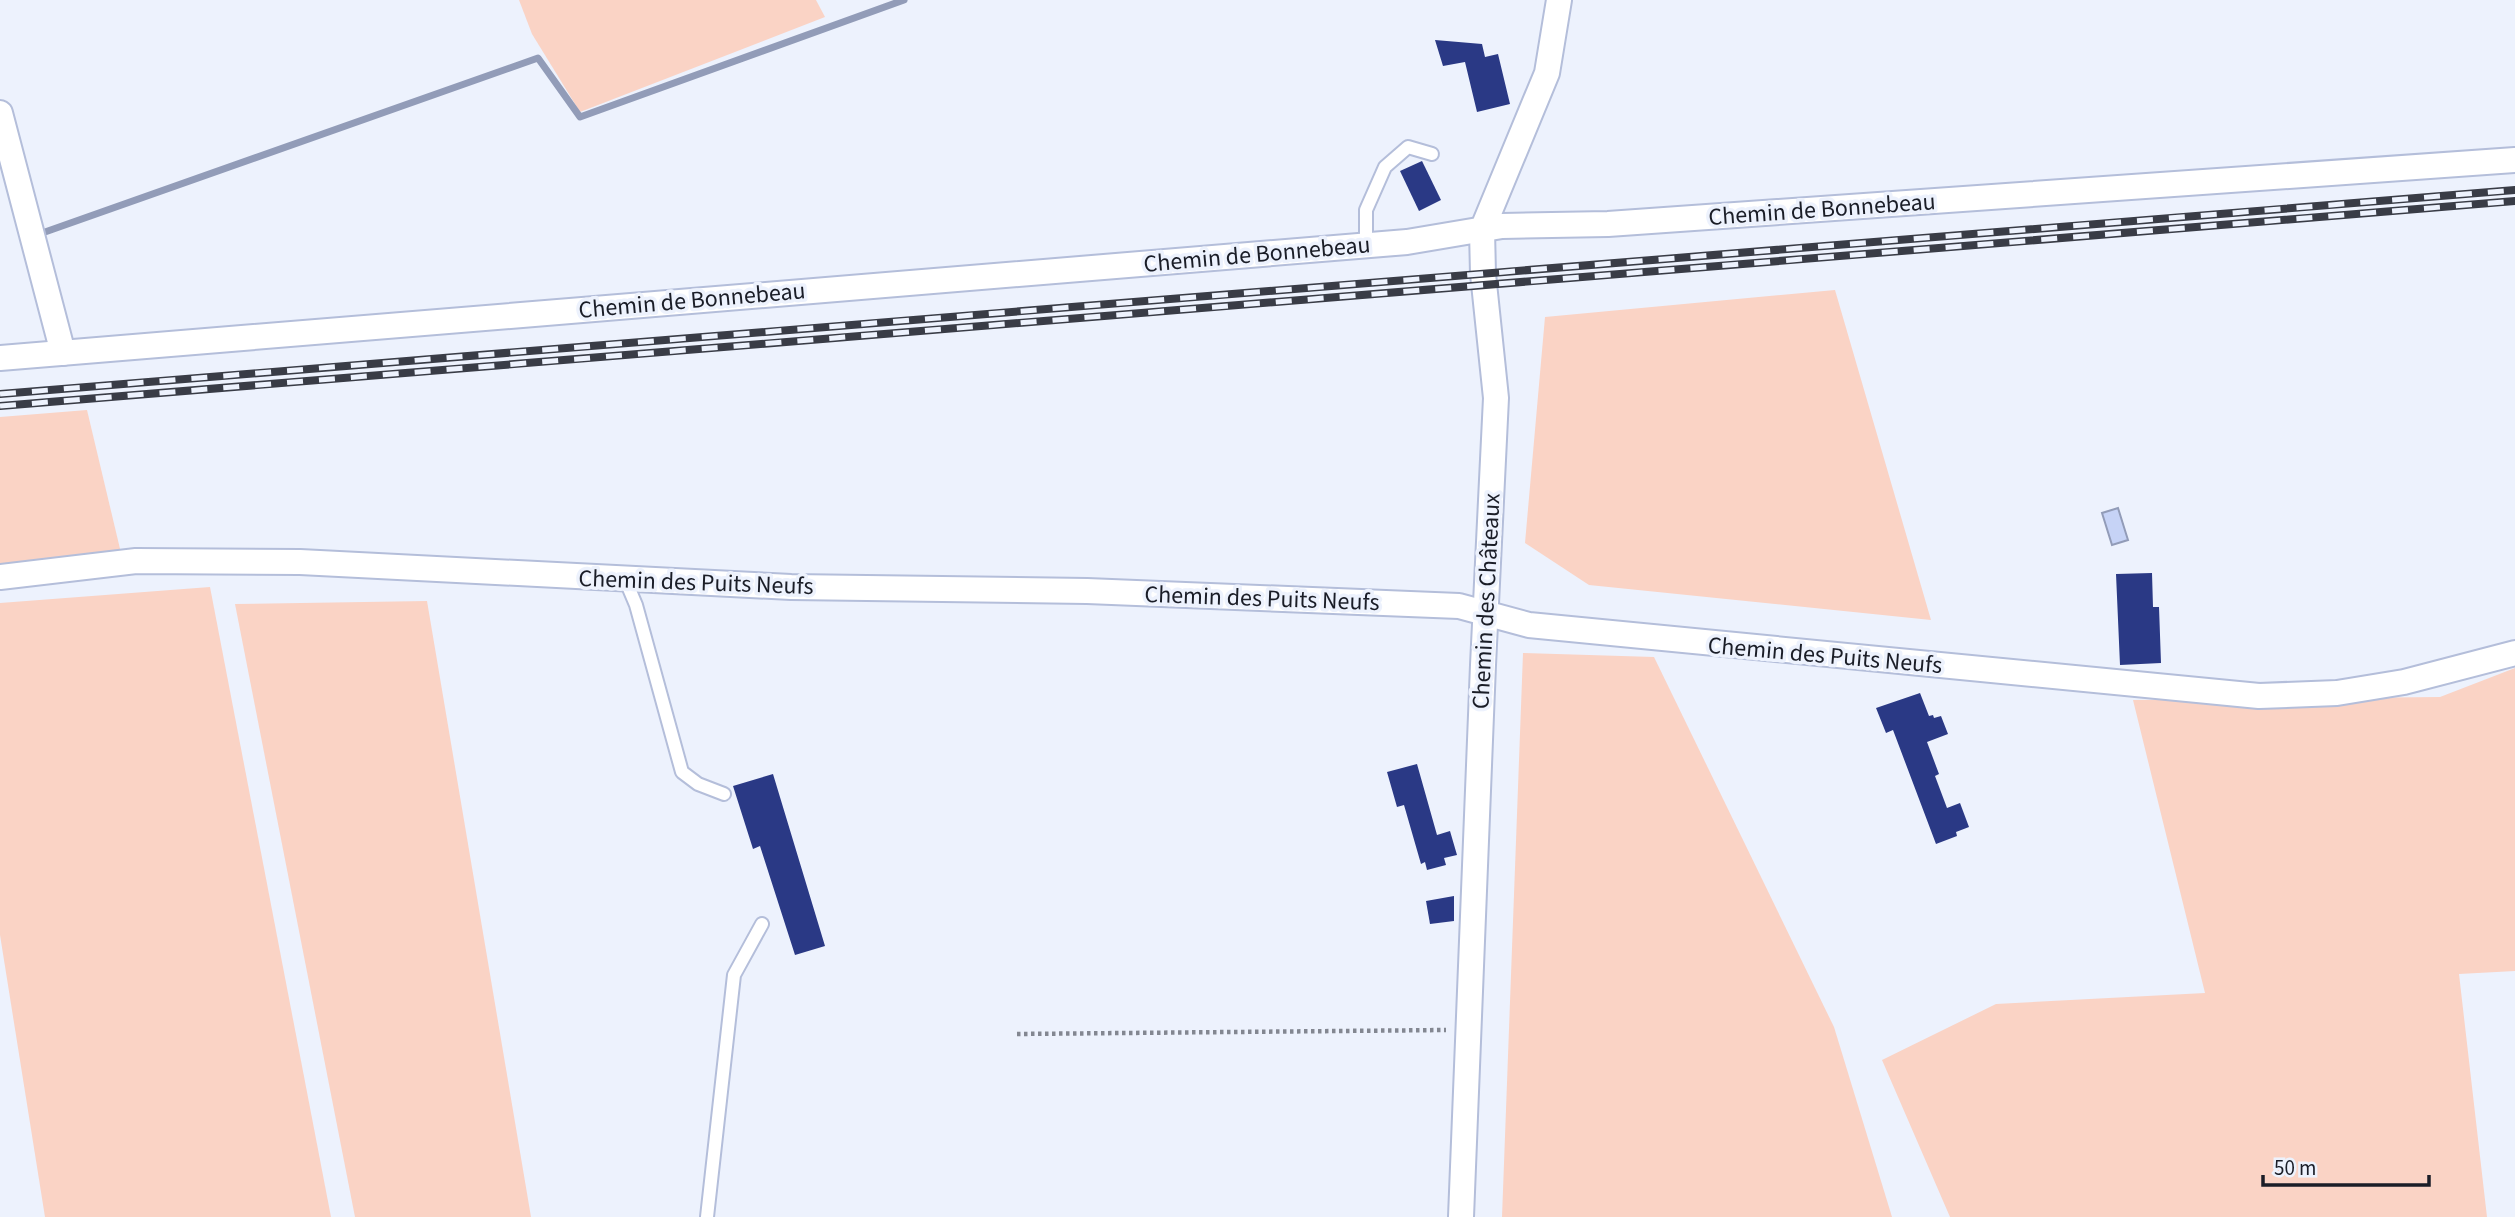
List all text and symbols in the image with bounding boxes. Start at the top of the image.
street label: Chemin de Bonnebeau [1707,184,1937,235]
street label: Chemin de Bonnebeau [1142,227,1372,282]
street label: Chemin de Bonnebeau [577,273,807,328]
street label: Chemin des Châteaux [1463,492,1510,710]
street label: Chemin des Puits Neufs [578,561,814,604]
street label: Chemin des Puits Neufs [1144,577,1380,620]
street label: Chemin des Puits Neufs [1706,628,1944,683]
scale bar [2263,1144,2429,1188]
text: 50 m [2274,1153,2316,1183]

